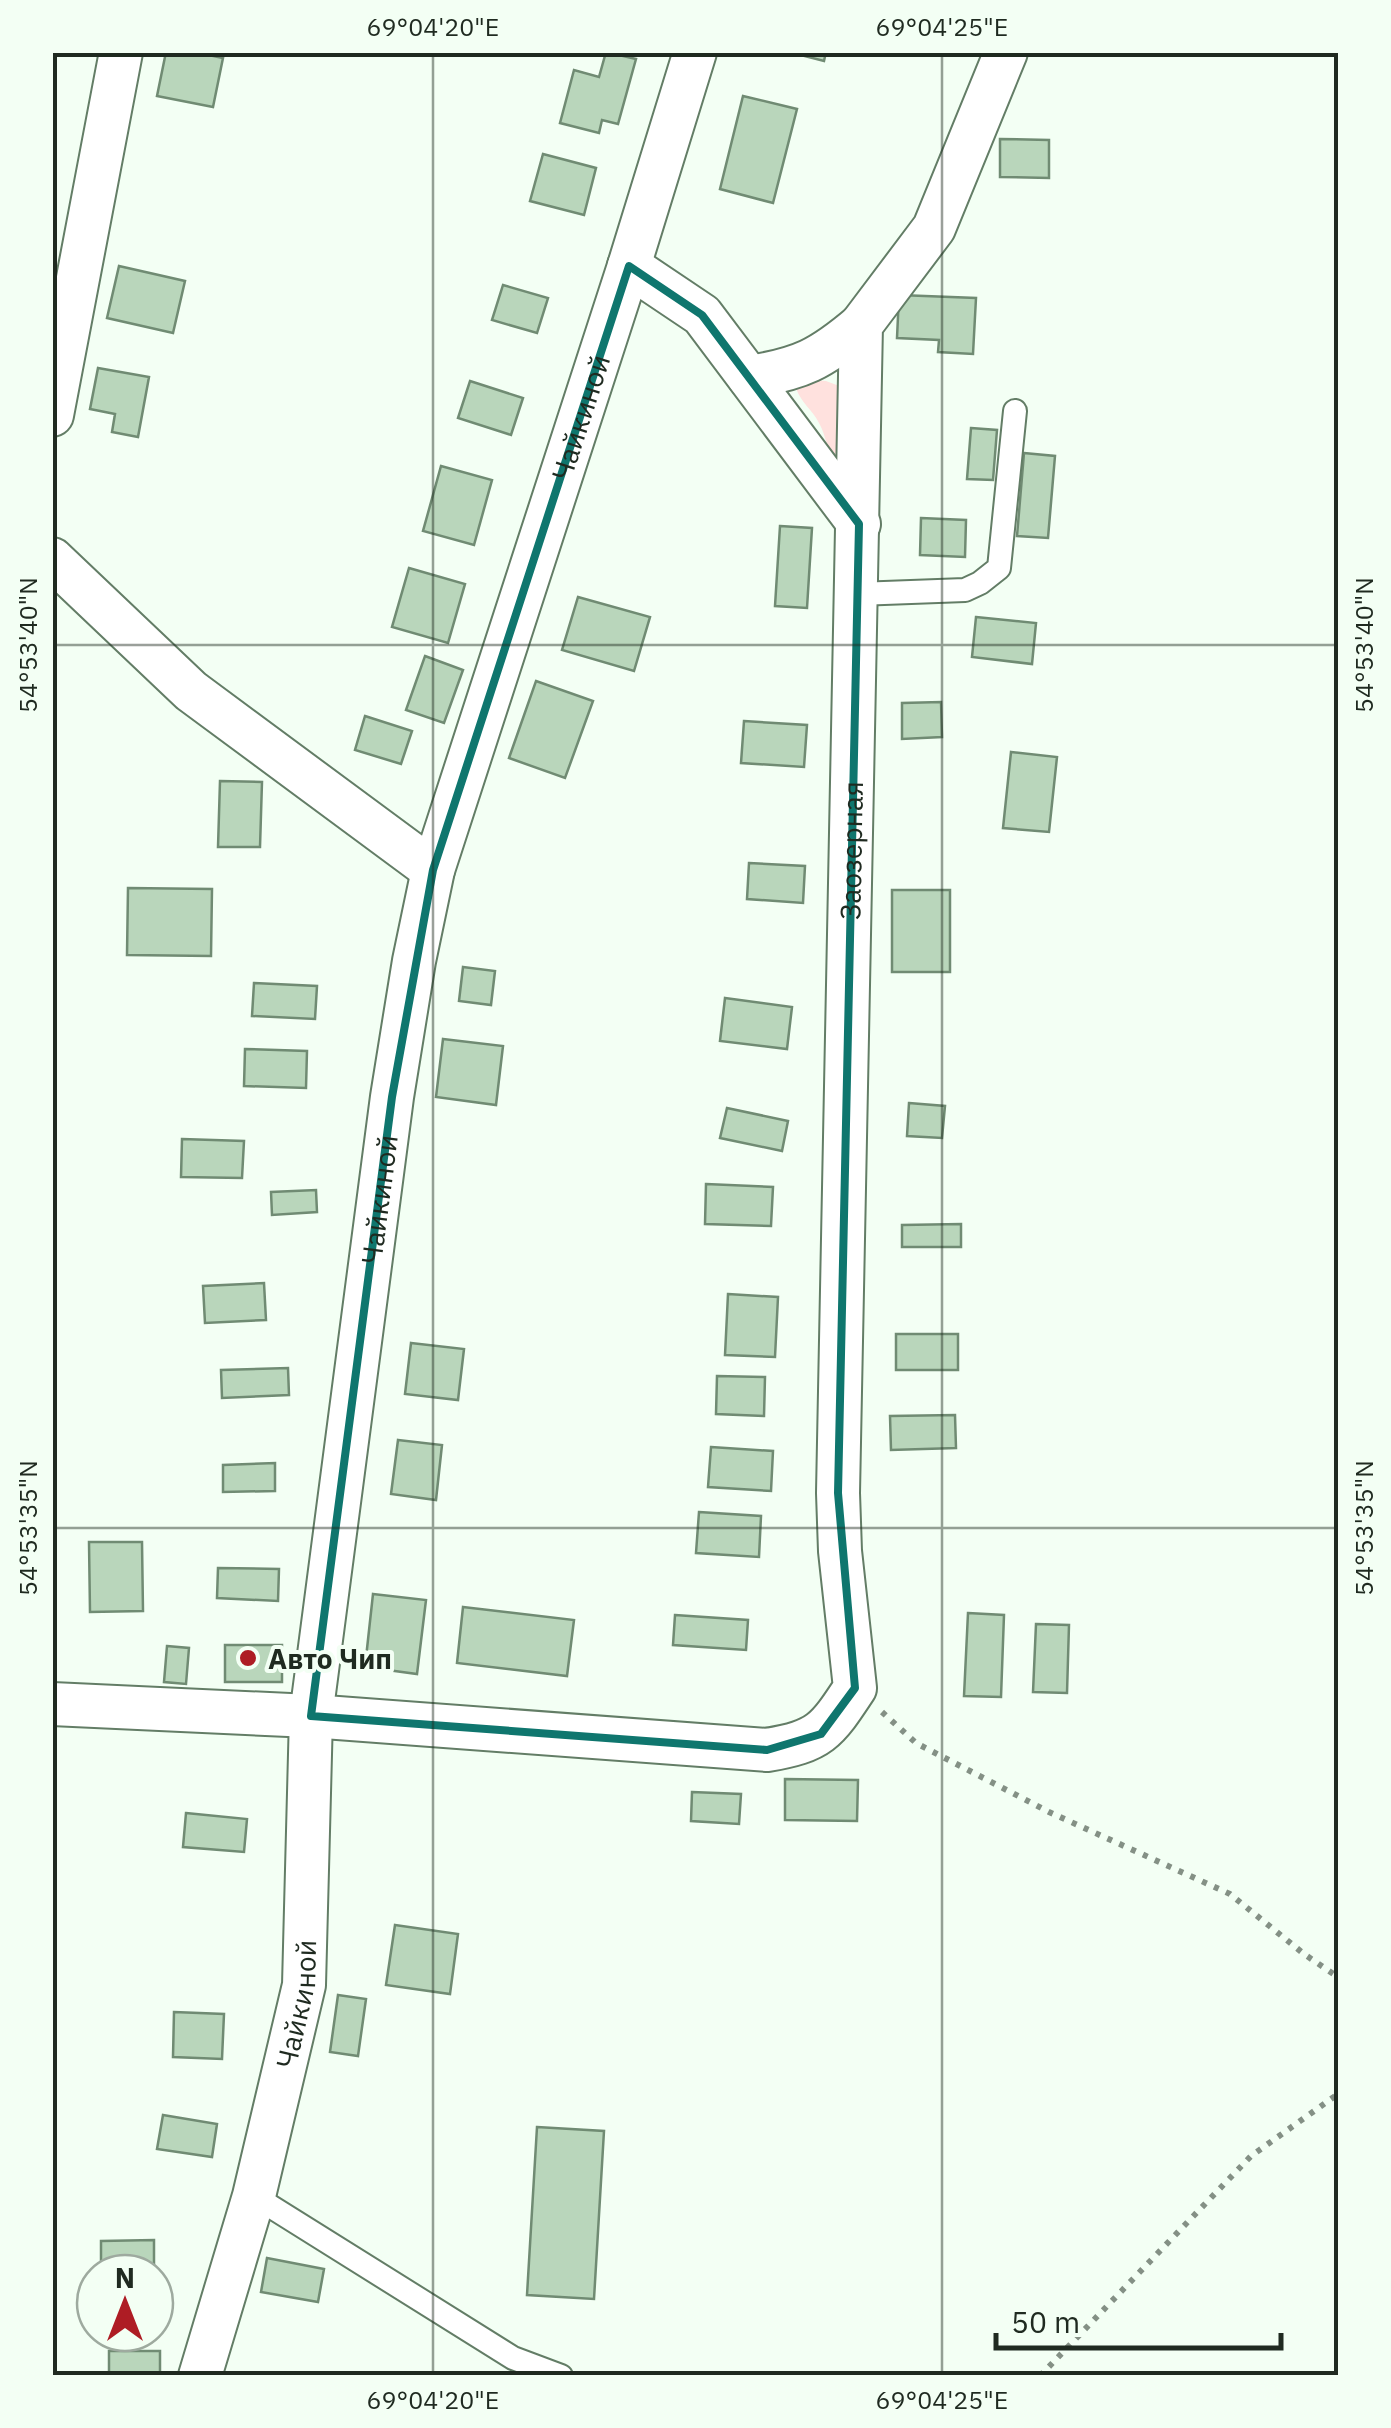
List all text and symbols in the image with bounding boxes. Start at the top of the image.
text: 69°04'20"E [367,10,499,43]
text: 69°04'25"E [876,10,1008,43]
street label: Чайкиной [542,350,618,485]
text: 54°53'40"N [11,577,44,713]
text: 54°53'40"N [1347,577,1380,713]
street label: Заозерная [831,781,871,920]
street label: Чайкиной [352,1132,405,1266]
text: 54°53'35"N [11,1460,44,1596]
text: 54°53'35"N [1347,1460,1380,1596]
place label: Авто Чип [268,1640,392,1677]
marker: Авто Чип [237,1647,259,1669]
street label: Чайкиной [266,1939,324,2072]
north arrow [75,2253,175,2353]
text: N [115,2259,135,2296]
scale bar [996,2288,1281,2350]
text: 50 m [1011,2302,1080,2341]
text: 69°04'20"E [367,2383,499,2416]
text: 69°04'25"E [876,2383,1008,2416]

